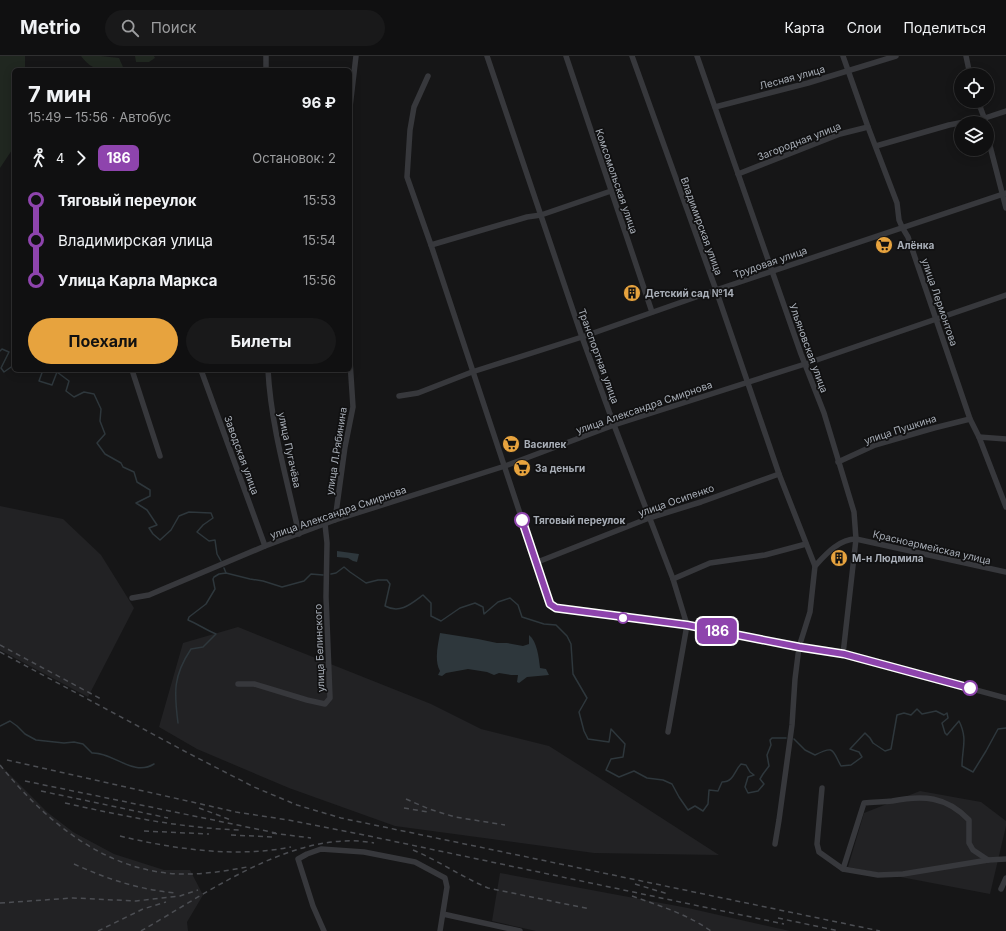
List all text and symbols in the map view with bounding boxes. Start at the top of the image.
search box [105,10,385,46]
text: Metrio [20,16,81,39]
icon: search [119,17,141,39]
text: Поиск [151,18,196,37]
text: Карта [784,19,825,36]
text: Слои [847,19,882,36]
text: Поделиться [904,19,986,36]
street label: Лесная улица [758,62,826,92]
map controls [954,68,994,156]
button: locate [954,68,994,108]
text: 7 мин [28,81,91,107]
text: 96 ₽ [302,93,336,112]
text: 15:49 – 15:56 · Автобус [28,109,171,125]
button: layers [954,116,994,156]
street label: Загородная улица [755,120,843,162]
street label: Комсомольская улица [593,127,641,235]
icon: walk [28,147,50,169]
icon: forward [70,147,92,169]
text: 186 [106,149,131,166]
text: 4 [56,150,64,166]
text: Остановок: 2 [252,150,336,166]
street label: Владимирская улица [679,175,725,277]
text: Тяговый переулок [58,191,196,210]
text: 15:53 [303,192,336,208]
text: Владимирская улица [58,231,213,250]
text: 15:54 [303,232,336,248]
supermarket icon: Алёнка [874,235,894,255]
place label: Алёнка [897,239,935,251]
street label: Трудовая улица [732,244,808,280]
street label: улица Лермонтова [919,257,961,347]
text: Улица Карла Маркса [58,271,217,290]
text: 15:56 [303,272,336,288]
building icon: Детский сад №14 [622,283,642,303]
place label: Детский сад №14 [645,287,734,299]
street label: Ульяновская улица [787,302,831,394]
street label: Транспортная улица [576,307,622,405]
button: Поехали [28,318,178,364]
button: Билеты [186,318,336,364]
street label: улица Александра Смирнова [574,378,714,436]
street label: улица Л.Рябинина [323,406,349,496]
street label: улица Пугачёва [276,411,304,489]
street label: улица Пушкина [862,412,938,446]
street label: Заводская улица [222,414,262,496]
supermarket icon: Василек [501,434,521,454]
place label: Василек [524,438,567,450]
supermarket icon: За деньги [512,458,532,478]
place label: За деньги [535,462,585,474]
street label: улица Осипенко [637,481,715,519]
street label: улица Александра Смирнова [268,483,408,541]
marker: Тяговый переулок [514,512,530,528]
place label: Тяговый переулок [533,514,625,527]
street label: Красноармейская улица [872,528,992,566]
building icon: М-н Людмила [829,548,849,568]
place label: М-н Людмила [852,552,924,564]
street label: улица Белинского [311,604,327,692]
unlabelled marker [617,612,629,624]
line badge: 186 [694,618,740,644]
text: 186 [705,622,729,639]
unlabelled marker [962,680,978,696]

